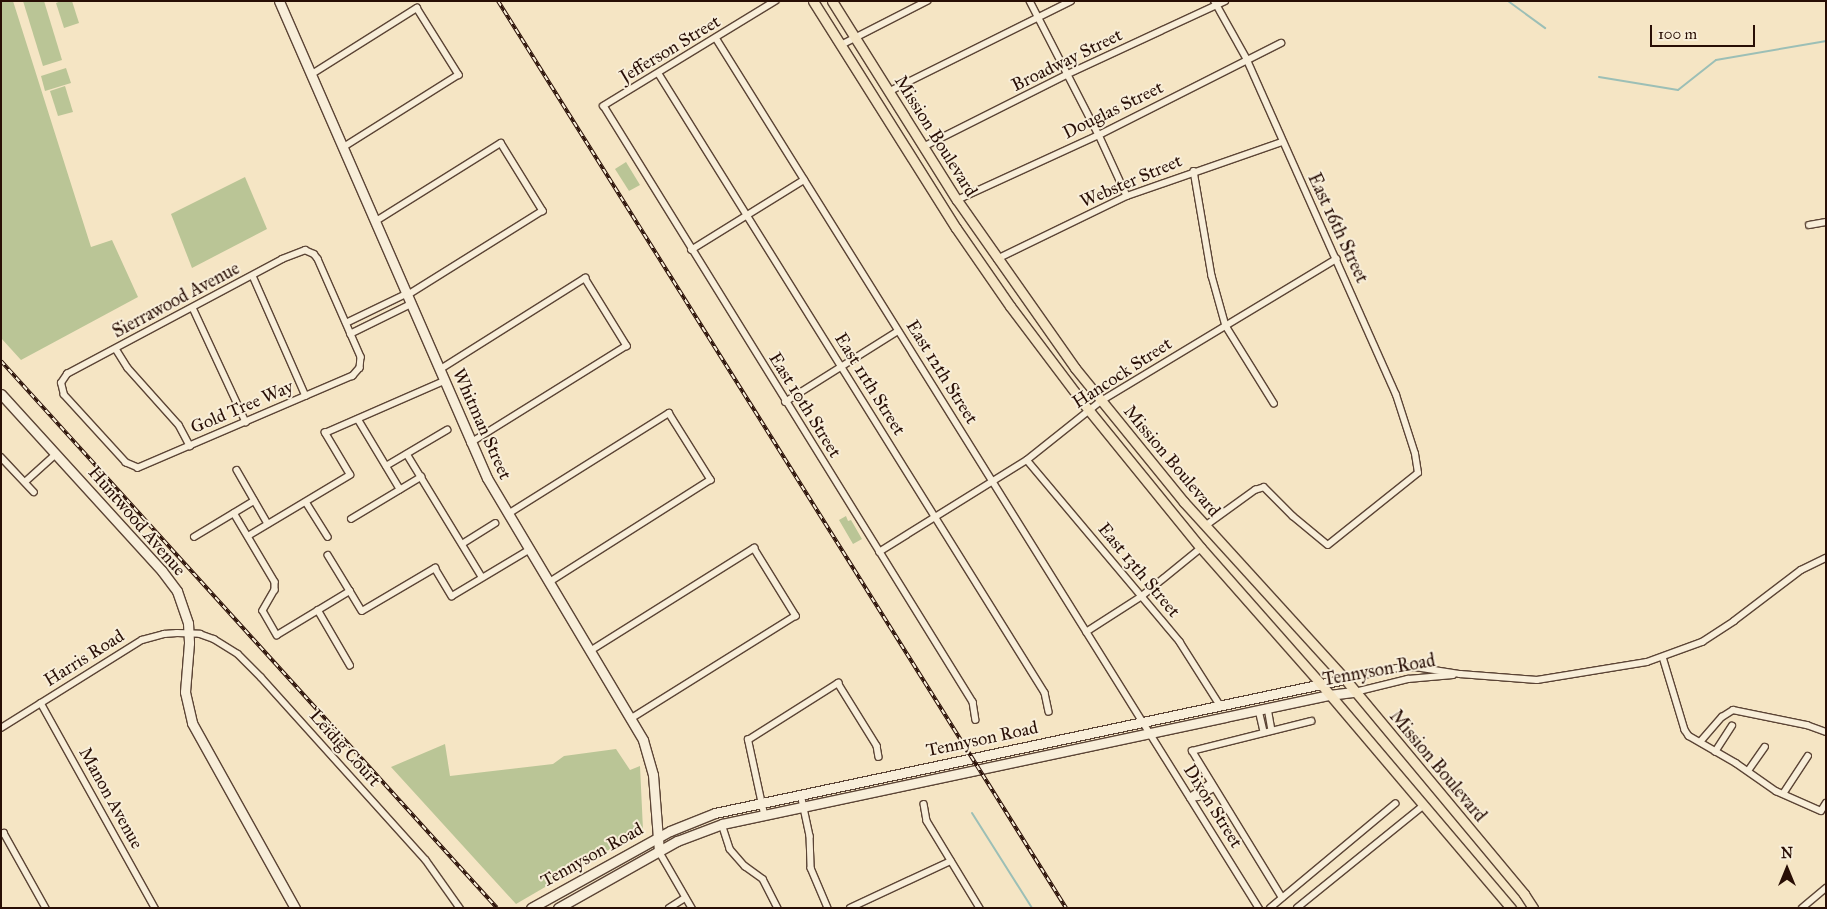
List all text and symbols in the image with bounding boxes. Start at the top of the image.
street label: Jefferson Street [616,11,724,87]
scale bar [1652,15,1757,47]
street label: Broadway Street [1008,24,1126,96]
text: 100 m [1658,25,1697,43]
street label: Mission Boulevard [890,71,982,201]
street label: Douglas Street [1059,76,1167,144]
street label: Webster Street [1077,150,1185,212]
street label: East 16th Street [1303,170,1373,286]
street label: Sierrawood Avenue [109,257,243,343]
street label: East 12th Street [902,316,982,428]
street label: East 11th Street [830,329,910,439]
street label: Hancock Street [1068,333,1176,413]
street label: East 10th Street [764,348,846,462]
street label: Whitman Street [448,365,516,483]
street label: Gold Tree Way [187,376,297,438]
street label: Mission Boulevard [1119,401,1225,521]
street label: Huntwood Avenue [84,462,190,580]
street label: East 13th Street [1093,518,1185,622]
street label: Harris Road [40,625,128,691]
street label: Tennyson Road [1321,649,1437,691]
street label: Leidig Court [305,705,385,791]
street label: Mission Boulevard [1385,706,1491,826]
street label: Tennyson Road [924,717,1040,761]
street label: Manon Avenue [74,743,148,853]
street label: Dixon Street [1179,760,1247,852]
street label: Tennyson Road [537,818,647,892]
north arrow [1762,844,1812,894]
text: N [1781,845,1793,862]

